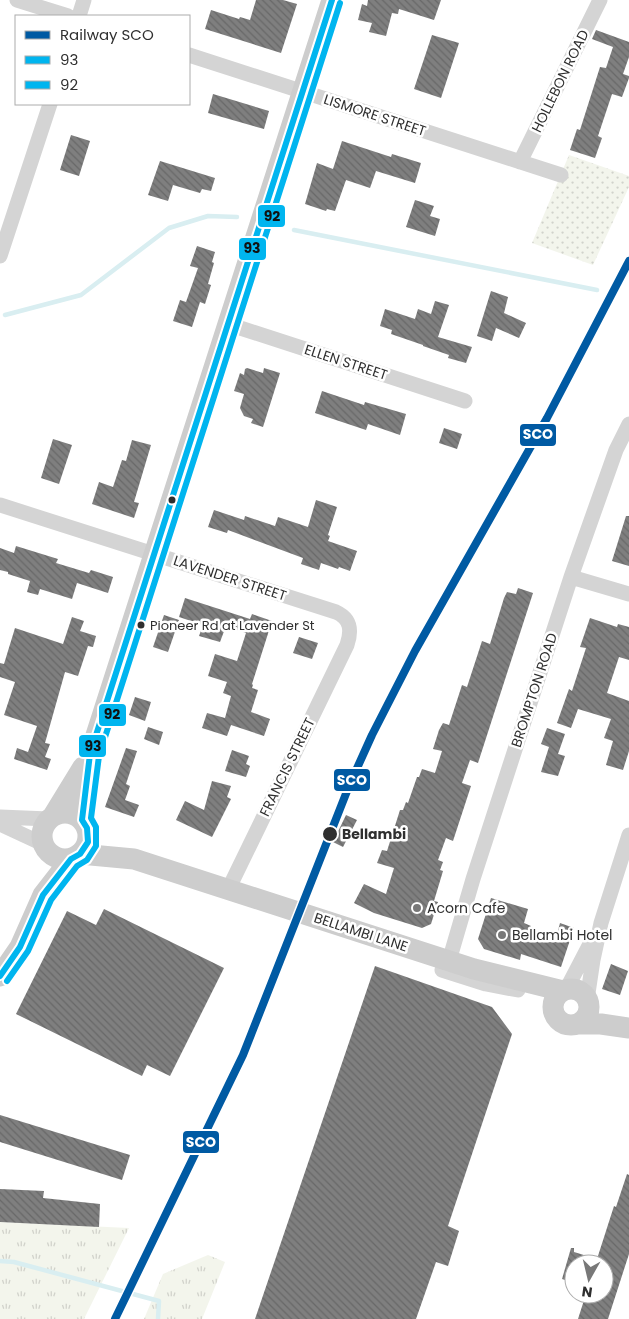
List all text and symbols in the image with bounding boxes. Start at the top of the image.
legend [15,15,190,105]
text: Railway SCO [60,24,154,45]
street label: HOLLEBON ROAD [526,26,594,136]
text: 93 [60,49,78,70]
text: 92 [60,74,78,95]
street label: LISMORE STREET [321,89,429,141]
line badge: 92 [257,204,286,228]
text: 92 [264,206,280,226]
line badge: 93 [238,237,267,261]
text: 93 [243,238,261,258]
street label: ELLEN STREET [302,339,391,385]
line badge: SCO [519,423,557,447]
text: SCO [523,424,553,444]
unlabelled marker [167,495,177,505]
street label: LAVENDER STREET [171,550,289,606]
place label: Pioneer Rd at Lavender St [150,616,315,635]
marker: Pioneer Rd at Lavender St [136,620,146,630]
street label: BROMPTON ROAD [506,630,562,750]
line badge: 92 [98,703,127,727]
text: 92 [104,704,120,724]
street label: FRANCIS STREET [254,714,320,820]
line badge: 93 [78,734,107,758]
text: 93 [84,736,102,756]
line badge: SCO [333,768,371,792]
text: SCO [337,770,367,790]
place label: Bellambi [342,824,406,844]
marker: Bellambi [321,825,339,843]
place label: Acorn Cafe [427,898,506,918]
marker: Acorn Cafe [411,902,423,914]
street label: BELLAMBI LANE [311,907,411,957]
place label: Bellambi Hotel [512,925,613,945]
marker: Bellambi Hotel [496,929,508,941]
line badge: SCO [182,1130,220,1154]
text: SCO [186,1132,216,1152]
north arrow [564,1254,614,1304]
text: N [581,1281,594,1303]

